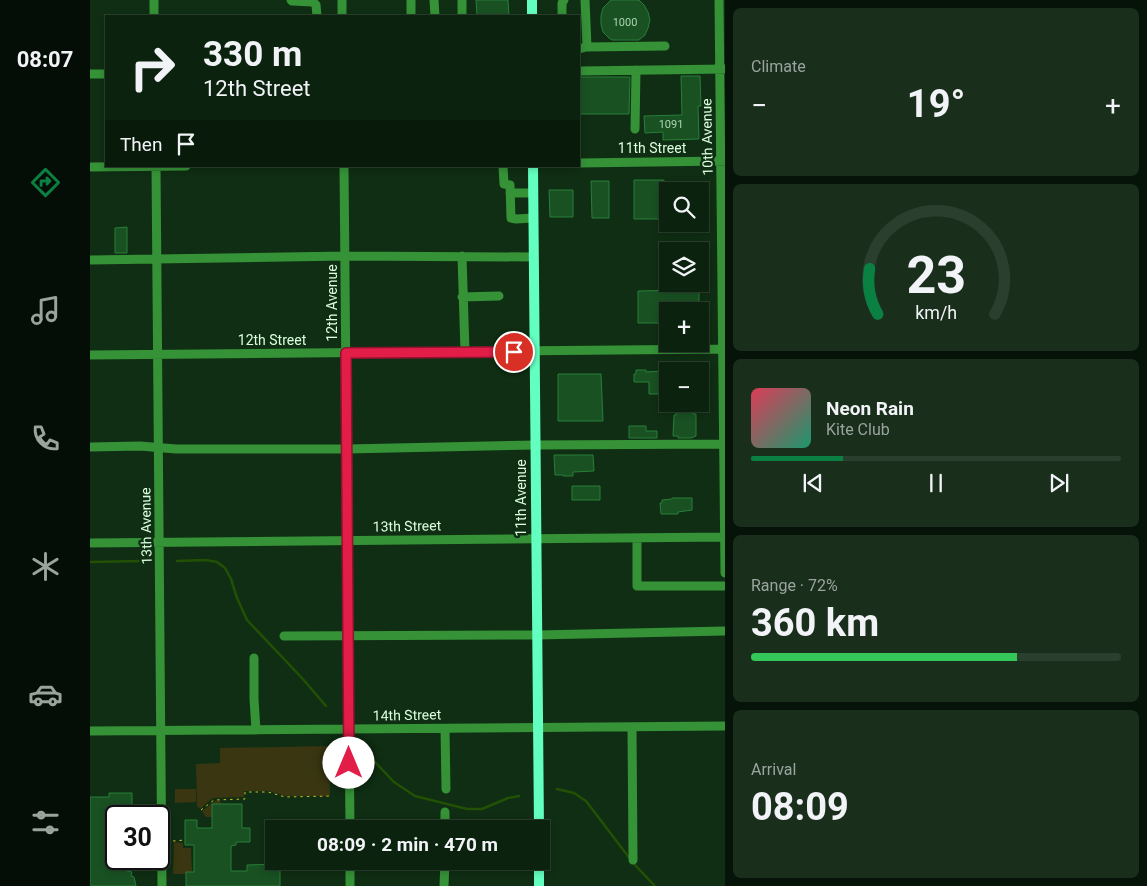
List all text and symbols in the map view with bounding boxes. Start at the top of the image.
house number: 1000 [613,16,637,29]
text: 330 m [203,34,302,75]
icon: right [120,35,185,100]
text: 08:07 [17,47,73,72]
text: Climate [751,57,806,76]
text: 12th Street [203,76,311,101]
text: 19° [907,82,965,126]
text: − [751,89,767,122]
text: + [1105,89,1121,122]
street label: 10th Avenue [698,98,716,176]
house number: 1091 [659,118,683,131]
icon: arrive [172,130,200,158]
text: Then [120,133,162,156]
street label: 11th Street [618,140,687,156]
icon: directions [28,165,63,200]
map controls [659,182,709,412]
button: search [659,182,709,232]
button: layers [659,242,709,292]
text: 23 [906,245,966,306]
street label: 12th Avenue [324,264,340,342]
icon: music [28,293,63,328]
button: + [659,302,709,352]
text: km/h [915,302,957,323]
pin [493,331,535,373]
street label: 12th Street [238,332,307,348]
icon: arrive [500,338,528,366]
button: − [659,362,709,412]
text: Neon Rain [826,397,914,420]
text: Kite Club [826,420,890,439]
icon: phone [28,421,63,456]
street label: 11th Avenue [513,459,529,537]
icon: previous [799,469,827,497]
icon: pause [922,469,950,497]
icon: next [1045,469,1073,497]
street label: 13th Avenue [137,487,155,565]
street label: 13th Street [373,517,442,535]
icon: climate [28,549,63,584]
text: Range · 72% [751,576,838,595]
text: 360 km [751,601,879,645]
icon: car [28,677,63,712]
street label: 14th Street [373,706,442,724]
position arrow [322,736,374,788]
text: Arrival [751,760,796,779]
text: 08:09 [751,785,849,829]
icon: filters [28,805,63,840]
speed limit sign: 30 [105,805,170,870]
text: 08:09 · 2 min · 470 m [317,833,498,856]

